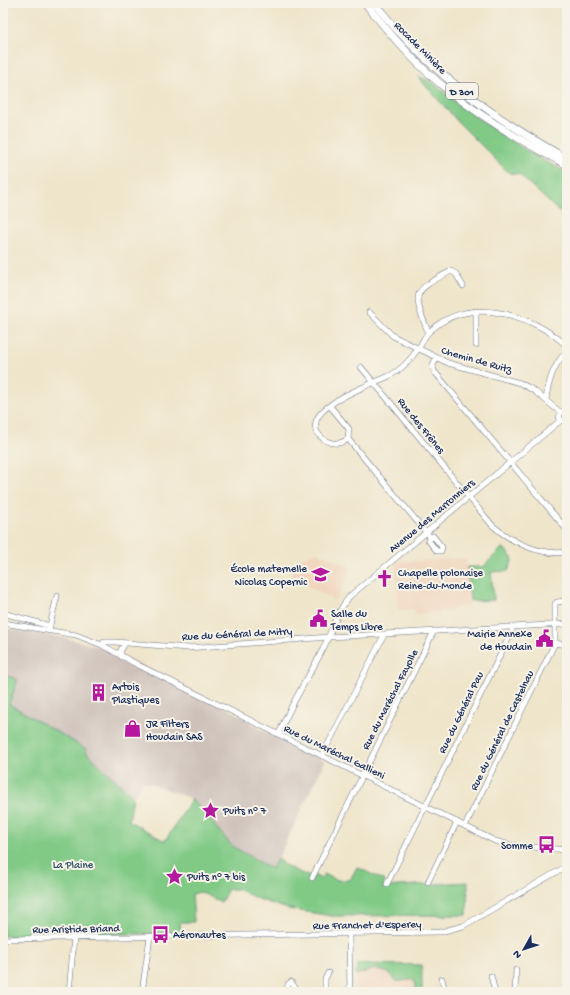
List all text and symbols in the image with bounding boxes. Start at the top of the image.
street label: Rocade Minière [391,20,448,77]
road number: D 301 [446,83,478,99]
street label: Chemin de Ruitz [440,345,514,377]
street label: Rue des Frênes [394,396,447,457]
street label: Avenue des Marronniers [387,477,478,556]
place label: École maternelle Nicolas Copernic [231,563,308,589]
school or university icon: École maternelle Nicolas Copernic [310,564,330,584]
church icon: Chapelle polonaise Reine-du-Monde [375,568,395,588]
place label: Chapelle polonaise Reine-du-Monde [398,568,483,593]
public building icon: Salle du Temps Libre [308,609,328,629]
place label: Salle du Temps Libre [330,609,383,634]
street label: Rue du Général de Mitry [182,626,293,644]
place label: Mairie Annexe de Houdain [467,629,533,654]
public building icon: Mairie Annexe de Houdain [535,629,555,649]
street label: Rue du Maréchal Fayolle [360,647,421,752]
street label: Rue du Général de Castelnau [468,669,537,793]
street label: Rue du Général Pau [437,670,487,756]
building icon: Artois Plastiques [89,682,109,702]
place label: Artois Plastiques [111,682,160,707]
shop icon: JR Filters Houdain SAS [123,719,143,739]
place label: JR Filters Houdain SAS [146,719,204,744]
street label: Rue du Maréchal Gallieni [282,723,387,783]
place icon: Puits n° 7 [200,800,220,820]
place label: Puits n° 7 [222,806,267,818]
bus stop icon: Somme [536,835,556,855]
place label: Somme [501,841,533,853]
park label: La Plaine [53,860,94,872]
place icon: Puits n° 7 bis [164,866,184,886]
place label: Puits n° 7 bis [186,872,246,884]
street label: Rue Franchet d'Esperey [313,919,422,933]
street label: Rue Aristide Briand [32,923,121,937]
bus stop icon: Aéronautes [150,924,170,944]
north arrow [504,929,544,969]
place label: Aéronautes [173,930,226,942]
text: N [511,947,525,961]

